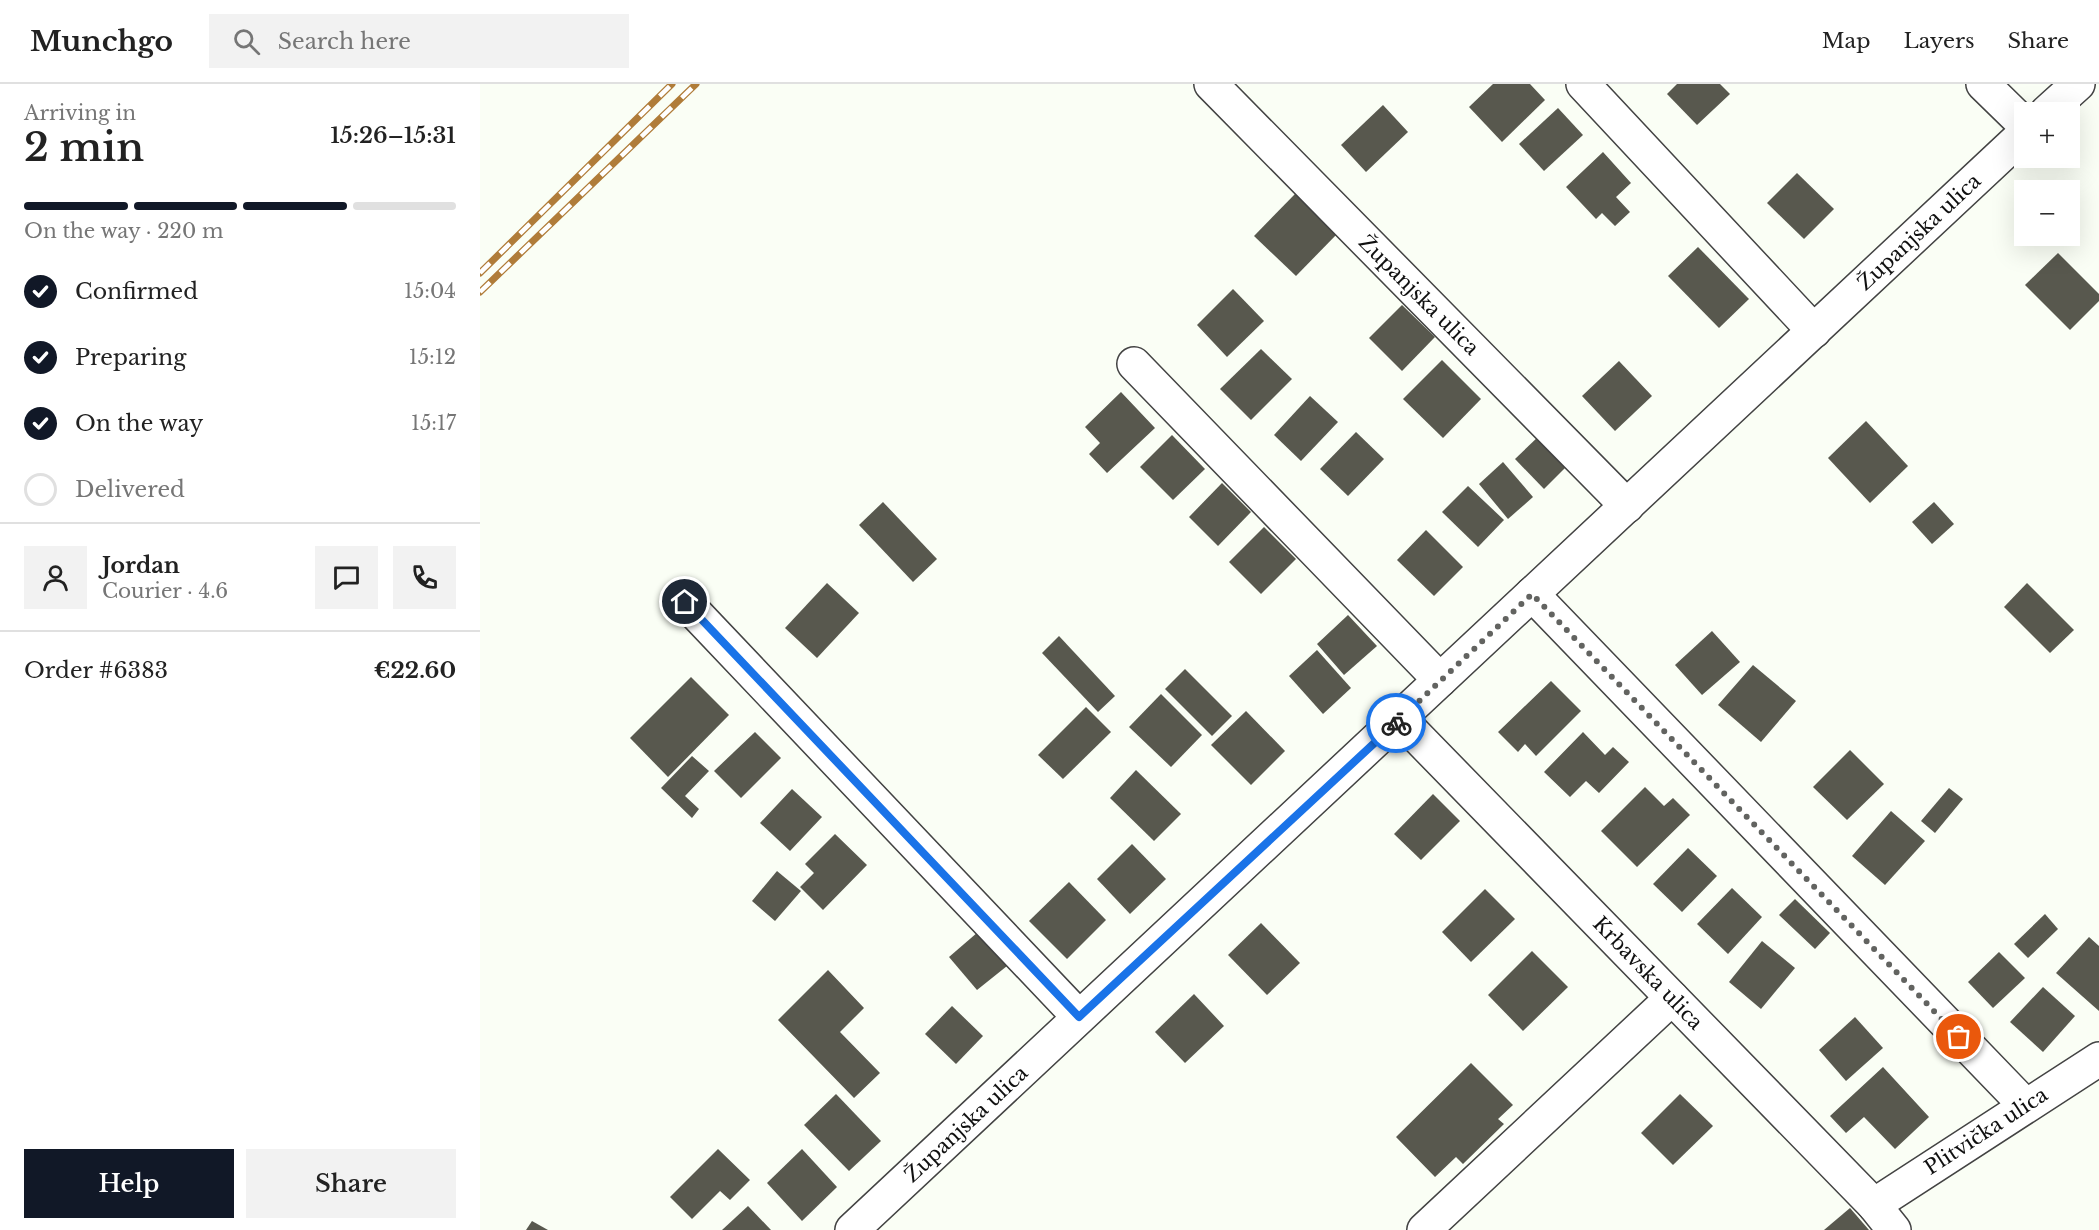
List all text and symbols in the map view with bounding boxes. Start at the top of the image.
search box [209,14,629,68]
text: Munchgo [30,24,173,59]
icon: search [230,25,263,58]
text: Search here [278,28,411,55]
text: Map [1822,28,1871,54]
text: Layers [1904,28,1975,54]
text: Share [2008,28,2069,54]
text: Arriving in [24,101,136,125]
map controls [2014,102,2080,246]
button: + [2014,102,2080,168]
text: 15:26–15:31 [330,122,456,149]
text: 2 min [24,123,144,172]
street label: Županjska ulica [1852,167,1986,295]
button: − [2014,180,2080,246]
text: On the way · 220 m [24,219,223,243]
street label: Županjska ulica [1354,229,1485,361]
icon: check [24,275,57,308]
text: Confirmed [75,278,198,305]
text: 15:04 [404,279,456,303]
icon: check [24,341,57,374]
text: Preparing [75,344,186,371]
text: 15:12 [409,345,456,369]
icon: check [24,407,57,440]
text: On the way [75,410,203,437]
text: 15:17 [411,411,456,435]
text: Delivered [75,476,185,503]
button: person [24,546,87,609]
button: chat [315,546,378,609]
button: phone [393,546,456,609]
text: Jordan [102,552,180,579]
pin [659,576,710,627]
text: Courier · 4.6 [102,579,228,603]
icon: home [668,585,701,618]
text: Order #6383 [24,657,168,684]
text: €22.60 [374,657,456,684]
courier [1366,693,1426,753]
icon: bike [1380,707,1413,740]
street label: Krbavska ulica [1588,912,1708,1035]
pin [1933,1011,1984,1062]
icon: bag [1942,1020,1975,1053]
street label: Županjska ulica [899,1059,1033,1187]
street label: Plitvička ulica [1920,1082,2053,1180]
button: Help [24,1149,234,1218]
button: Share [246,1149,456,1218]

